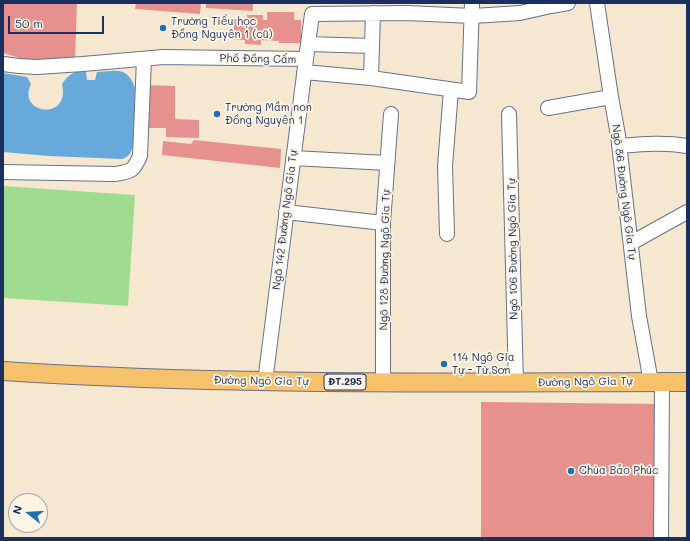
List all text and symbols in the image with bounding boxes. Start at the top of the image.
scale bar [10,8,106,34]
text: 50 m [15,15,43,31]
place label: Trường Tiểu học Đồng Nguyên 1 (cũ) [171,15,273,41]
marker: Trường Tiểu học Đồng Nguyên 1 (cũ) [158,23,168,33]
street label: Phố Đồng Cẩm [219,52,297,66]
place label: Trường Mầm non Đồng Nguyên 1 [225,101,312,127]
marker: Trường Mầm non Đồng Nguyên 1 [212,109,222,119]
street label: Ngõ 86 Đường Ngô Gia Tự [609,124,639,260]
street label: Ngõ 142 Đường Ngô Gia Tự [270,149,300,291]
street label: Ngõ 106 Đường Ngô Gia Tự [505,178,521,320]
street label: Ngõ 128 Đường Ngô Gia Tự [377,189,393,331]
place label: 114 Ngô Gia Tự - Từ Sơn [452,351,515,377]
marker: 114 Ngô Gia Tự - Từ Sơn [439,359,449,369]
street label: Đường Ngô Gia Tự [213,374,309,388]
road number: ĐT.295 [324,374,366,390]
street label: Đường Ngô Gia Tự [537,375,633,389]
place label: Chùa Bảo Phúc [579,464,659,478]
marker: Chùa Bảo Phúc [566,466,576,476]
north arrow [8,493,48,533]
text: N [9,503,25,516]

